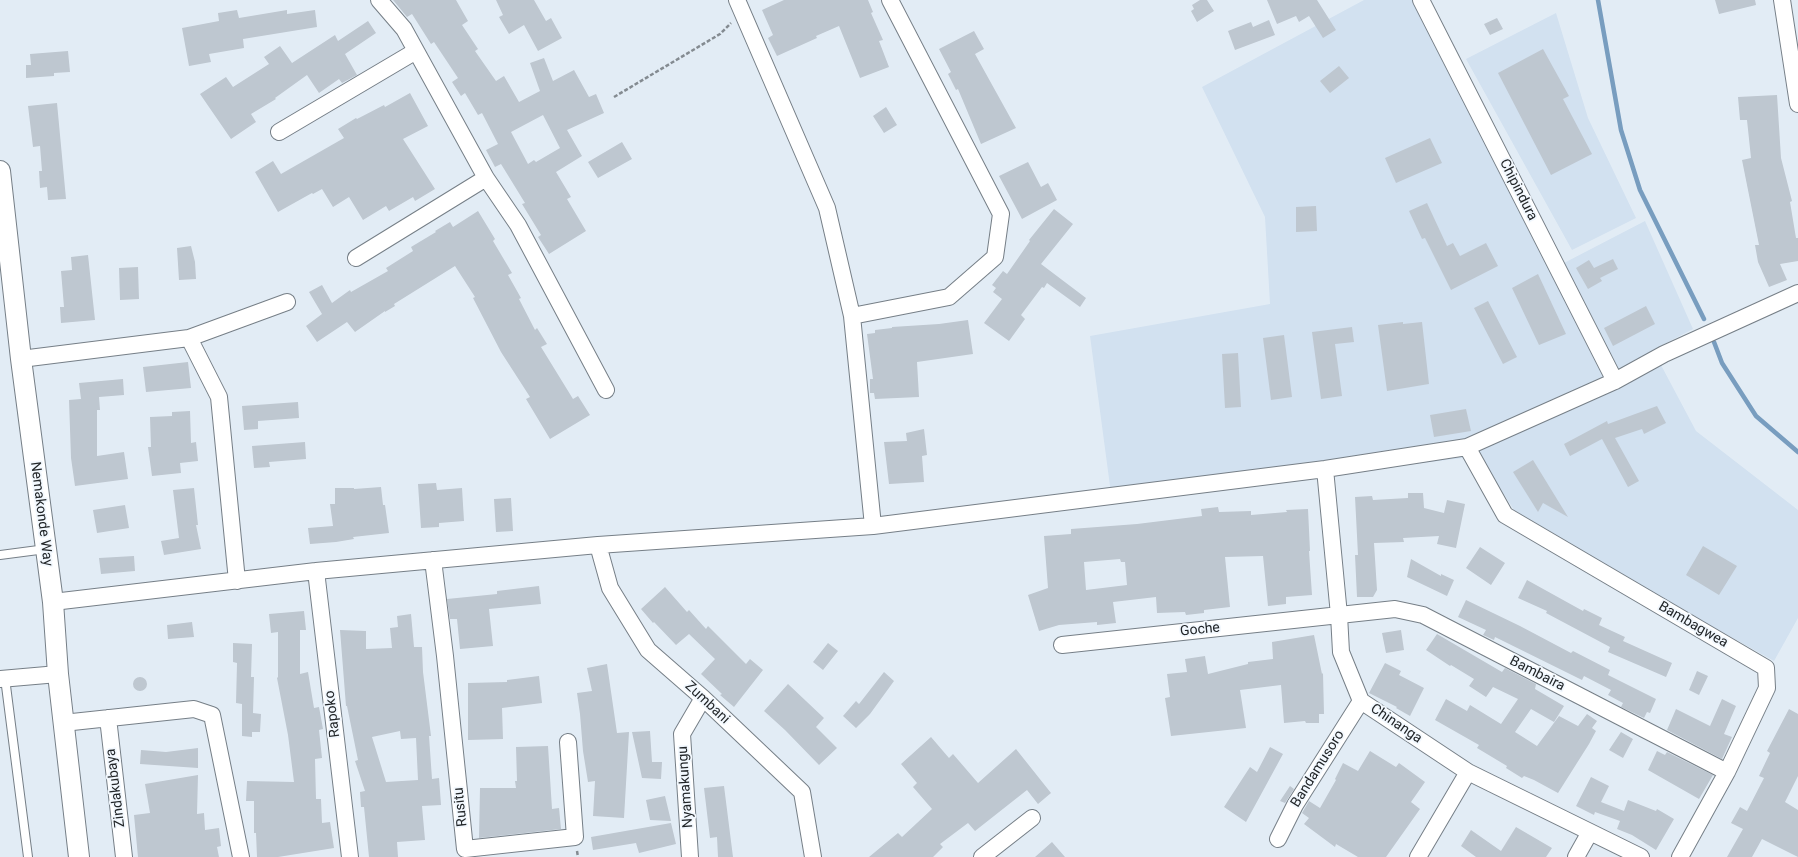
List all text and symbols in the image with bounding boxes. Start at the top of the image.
street label: Chipindura [1495,156,1541,224]
street label: Nemakonde Way [26,461,56,567]
street label: Bambagwea [1655,598,1731,652]
street label: Goche [1179,620,1221,640]
street label: Bambaira [1507,653,1567,695]
street label: Zumbani [681,678,733,728]
street label: Rapoko [322,690,344,738]
street label: Chinanga [1367,701,1425,747]
street label: Bandamusoro [1288,727,1348,811]
street label: Nyamakungu [675,745,697,829]
street label: Zindakubaya [103,748,129,828]
street label: Rusitu [451,787,471,827]

